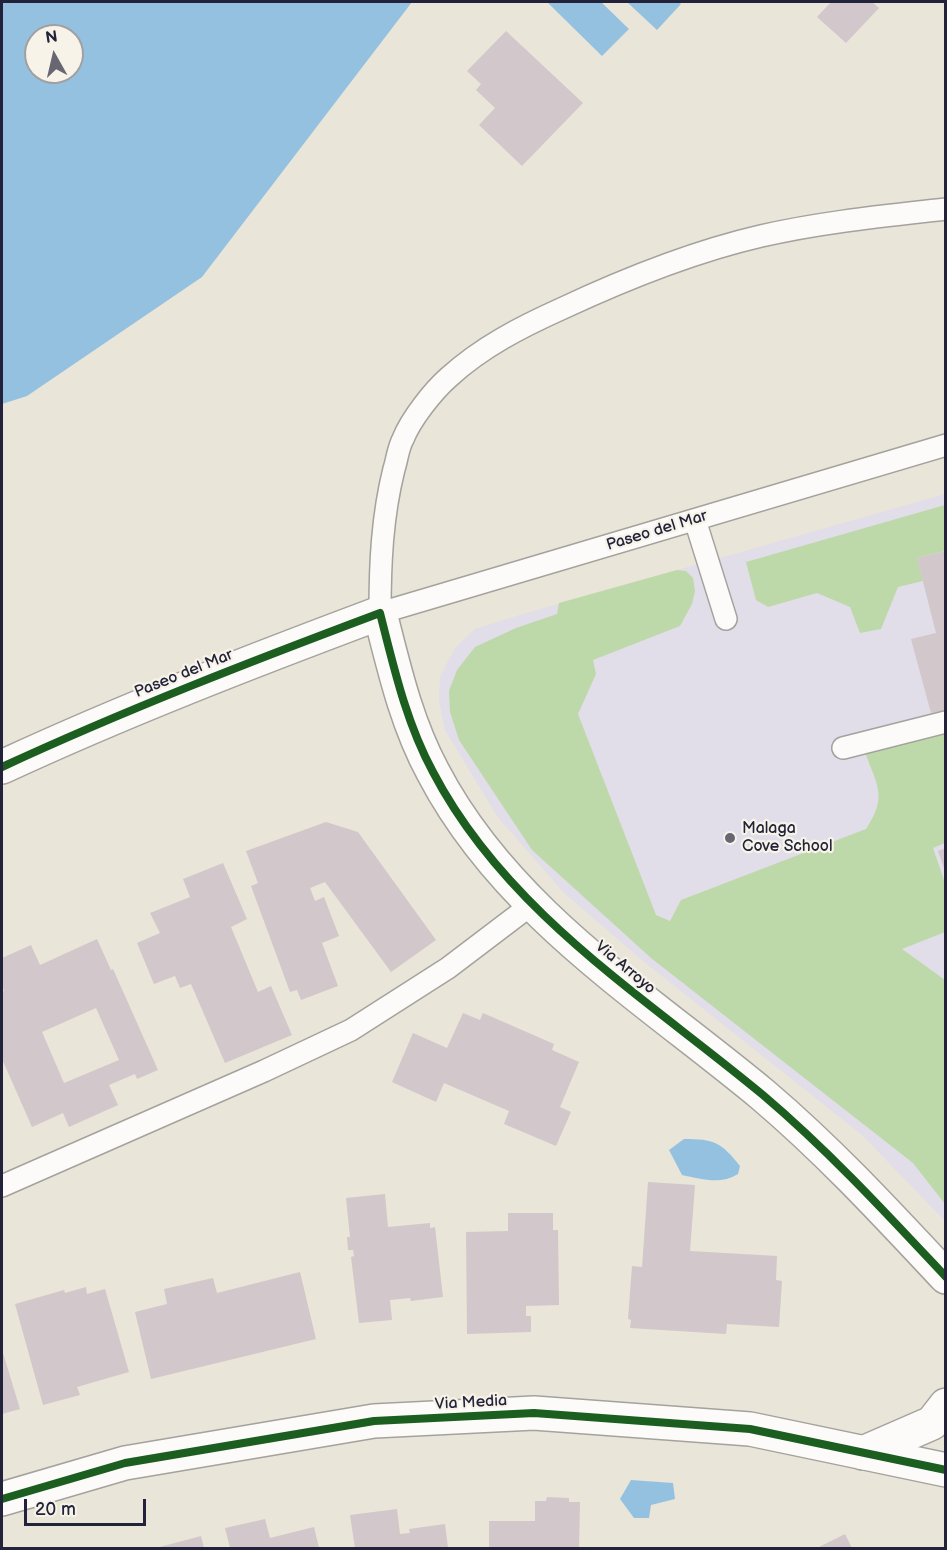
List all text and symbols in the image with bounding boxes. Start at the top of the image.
north arrow [24,24,84,84]
text: N [44,27,59,48]
street label: Paseo del Mar [604,507,710,555]
street label: Paseo del Mar [132,646,236,702]
place label: Malaga Cove School [742,819,832,857]
marker: Malaga Cove School [723,831,737,845]
street label: Via Arroyo [591,937,659,999]
street label: Via Media [434,1392,508,1414]
scale bar [27,1487,148,1525]
text: 20 m [35,1499,76,1520]

